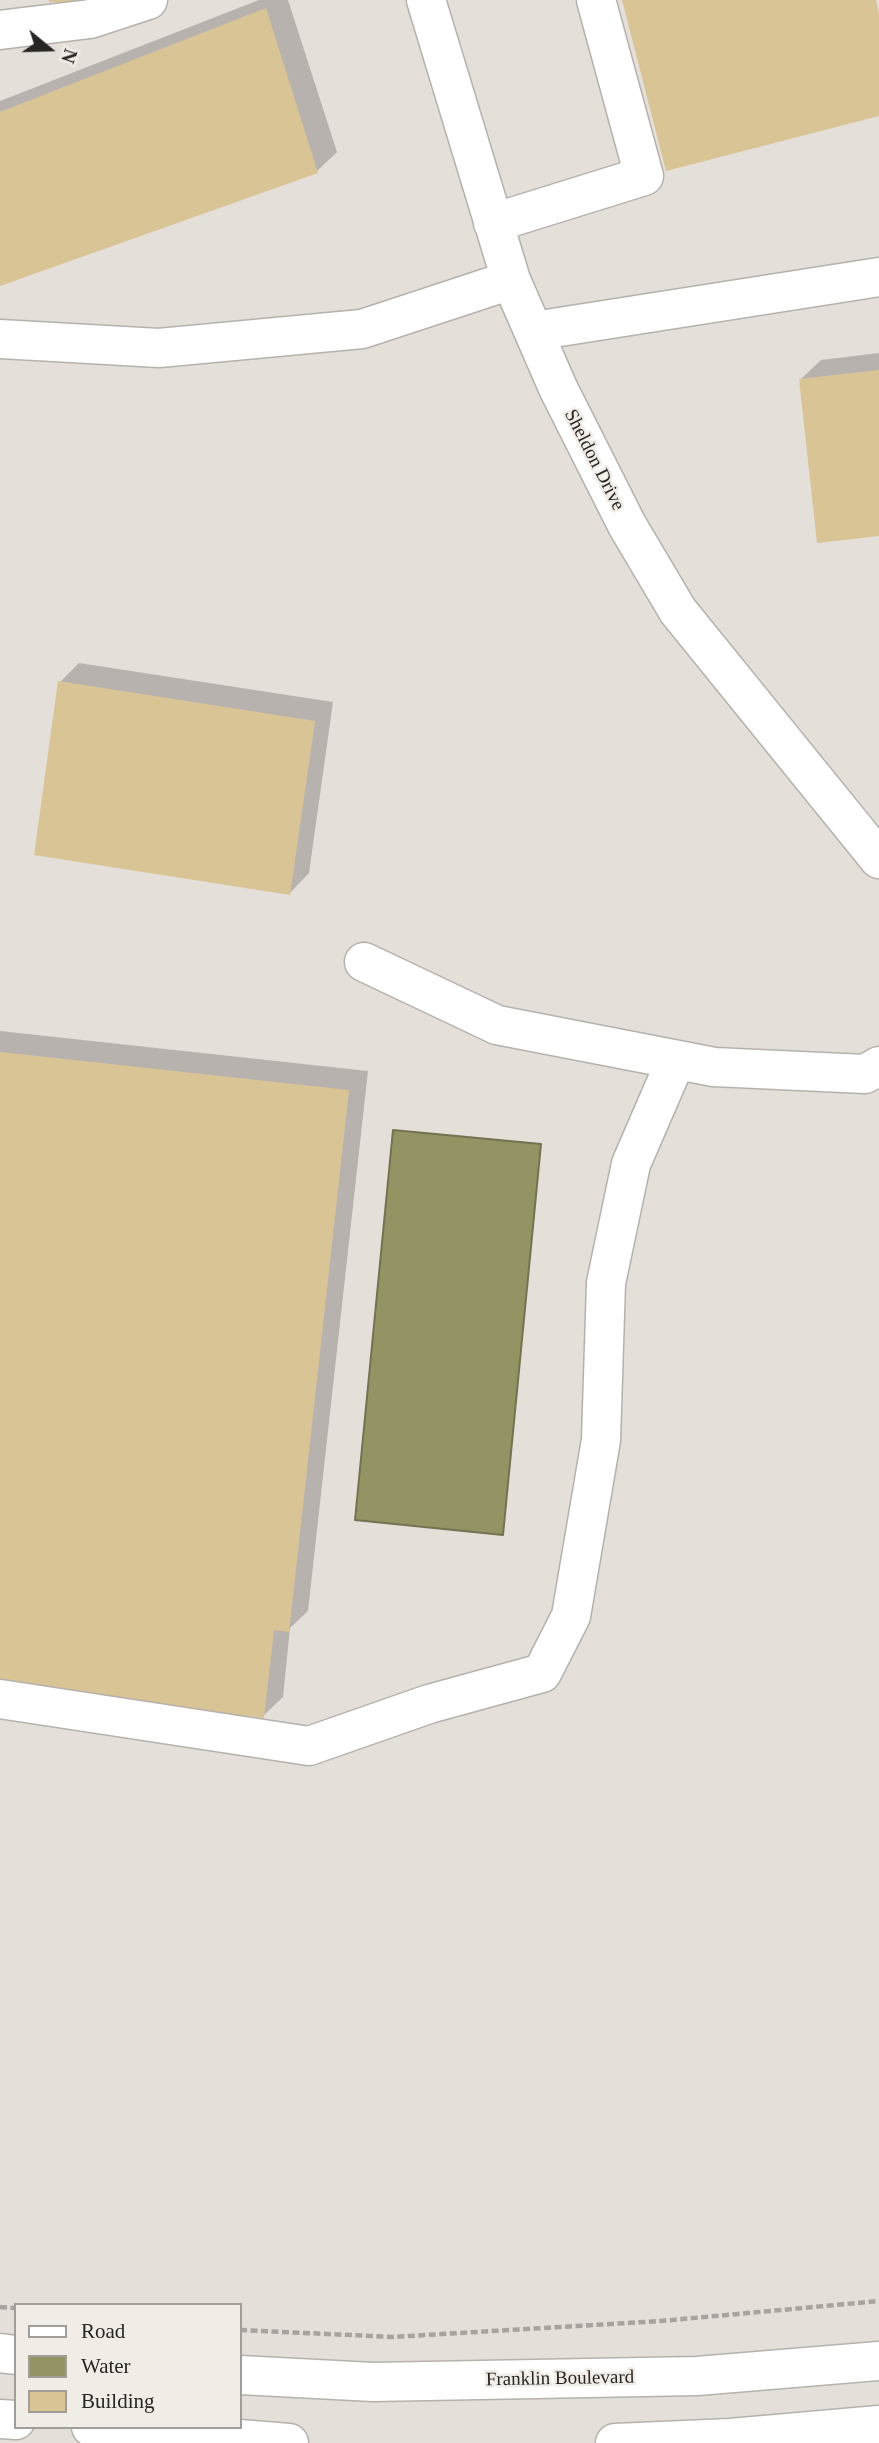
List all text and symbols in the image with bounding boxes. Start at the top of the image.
north arrow [14,14,84,84]
text: N [57,46,81,66]
street label: Sheldon Drive [559,406,629,514]
legend [14,2303,242,2429]
text: Road [81,2319,125,2343]
text: Water [81,2354,131,2378]
street label: Franklin Boulevard [486,2366,634,2392]
text: Building [81,2389,155,2413]

